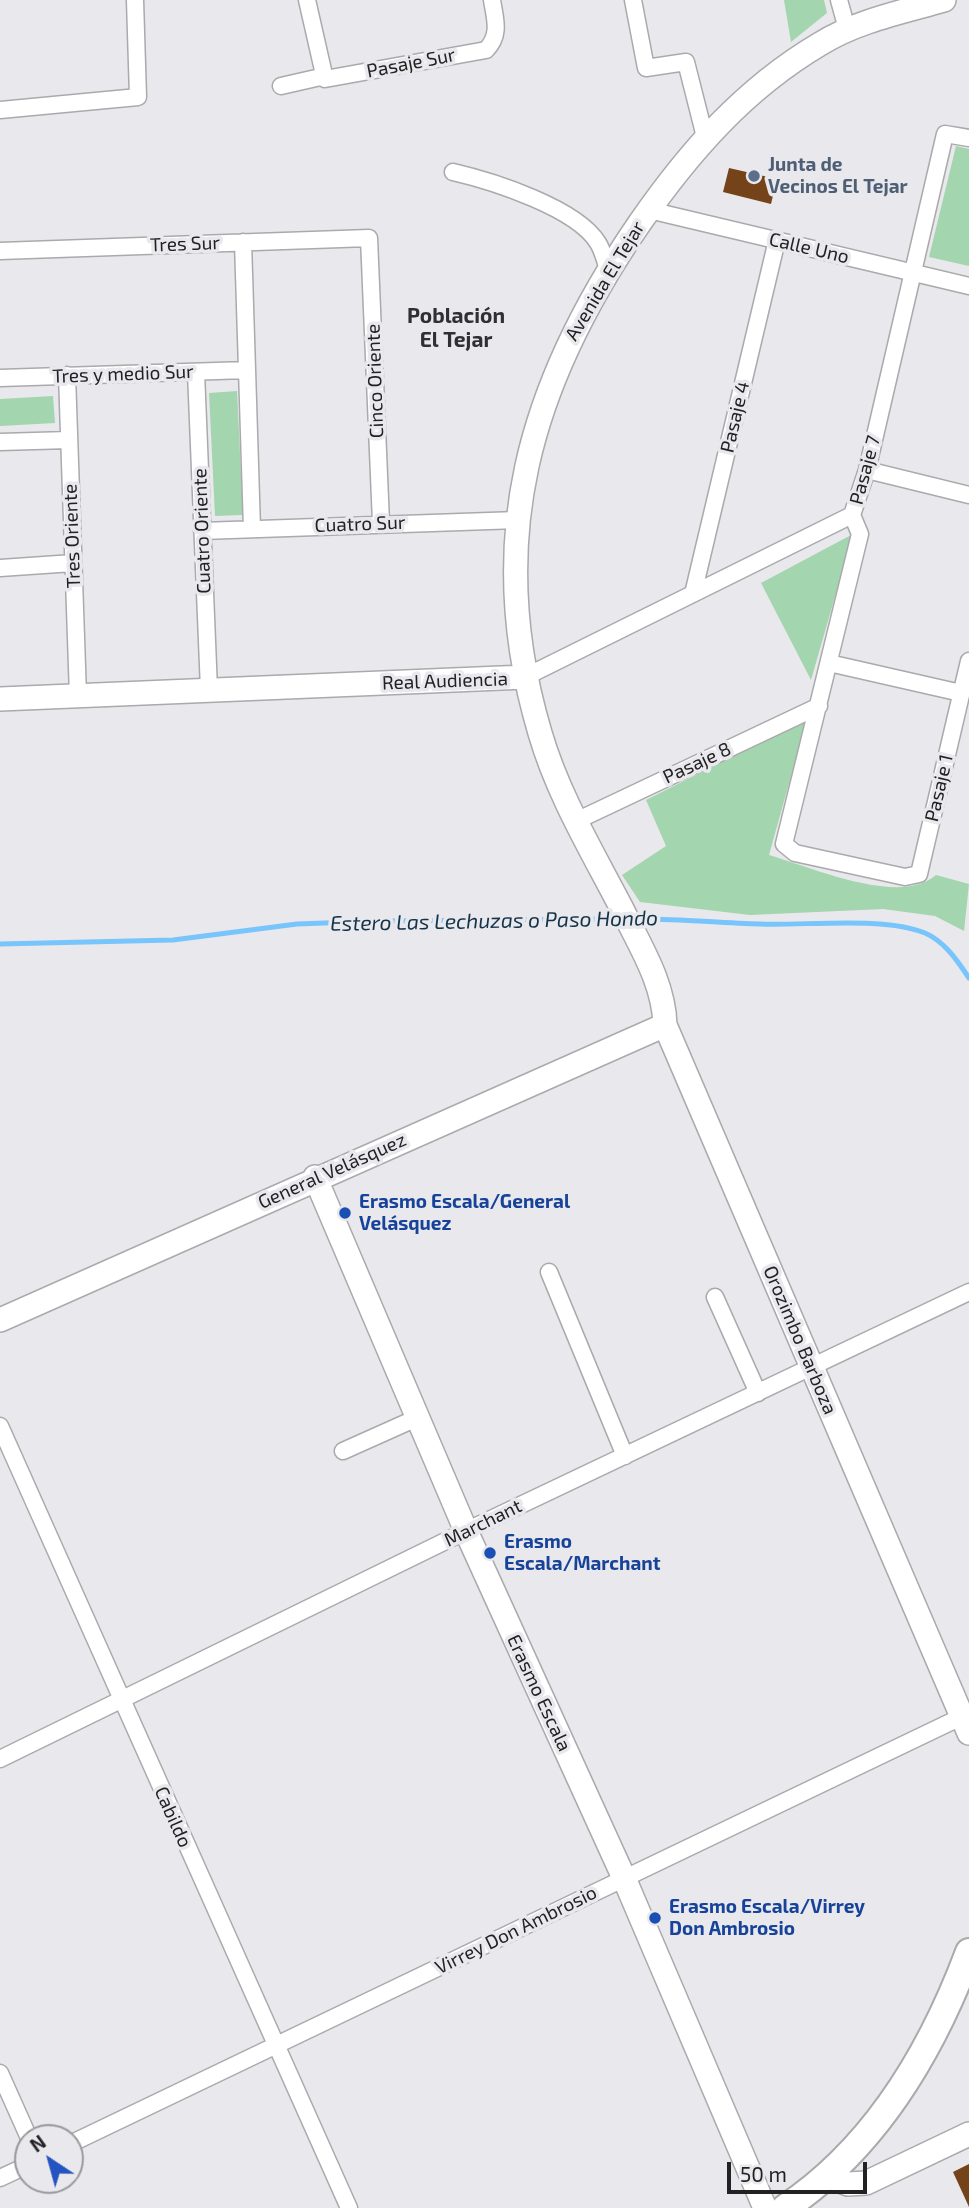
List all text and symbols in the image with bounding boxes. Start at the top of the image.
street label: Pasaje Sur [365,43,457,83]
place label: Junta de Vecinos El Tejar [768,154,908,198]
marker: Junta de Vecinos El Tejar [746,168,762,184]
street label: Avenida El Tejar [560,217,650,345]
street label: Calle Uno [767,228,851,268]
street label: Tres Sur [150,231,220,257]
district label: Población El Tejar [407,303,505,353]
street label: Cinco Oriente [362,323,388,439]
street label: Tres y medio Sur [52,360,194,388]
street label: Pasaje 4 [716,379,754,455]
street label: Pasaje 7 [845,433,885,507]
street label: Cuatro Oriente [188,468,216,594]
street label: Tres Oriente [59,483,85,589]
street label: Cuatro Sur [314,511,406,537]
street label: Real Audiencia [382,667,508,695]
street label: Pasaje 8 [659,737,735,789]
street label: Pasaje 1 [920,752,958,824]
water label: Estero Las Lechuzas o Paso Hondo [330,906,658,936]
street label: General Velásquez [254,1128,410,1214]
place label: Erasmo Escala/General Velásquez [359,1191,570,1235]
marker: Erasmo Escala/General Velásquez [337,1205,353,1221]
street label: Orozimbo Barboza [758,1262,842,1418]
street label: Marchant [440,1494,526,1552]
place label: Erasmo Escala/Marchant [504,1531,660,1575]
marker: Erasmo Escala/Marchant [482,1545,498,1561]
street label: Erasmo Escala [502,1631,576,1755]
street label: Cabildo [150,1783,196,1851]
street label: Virrey Don Ambrosio [431,1881,601,1979]
place label: Erasmo Escala/Virrey Don Ambrosio [669,1896,865,1940]
marker: Erasmo Escala/Virrey Don Ambrosio [647,1910,663,1926]
north arrow [14,2124,84,2194]
text: N [25,2130,50,2157]
scale bar [731,2148,871,2192]
text: 50 m [740,2161,787,2186]

